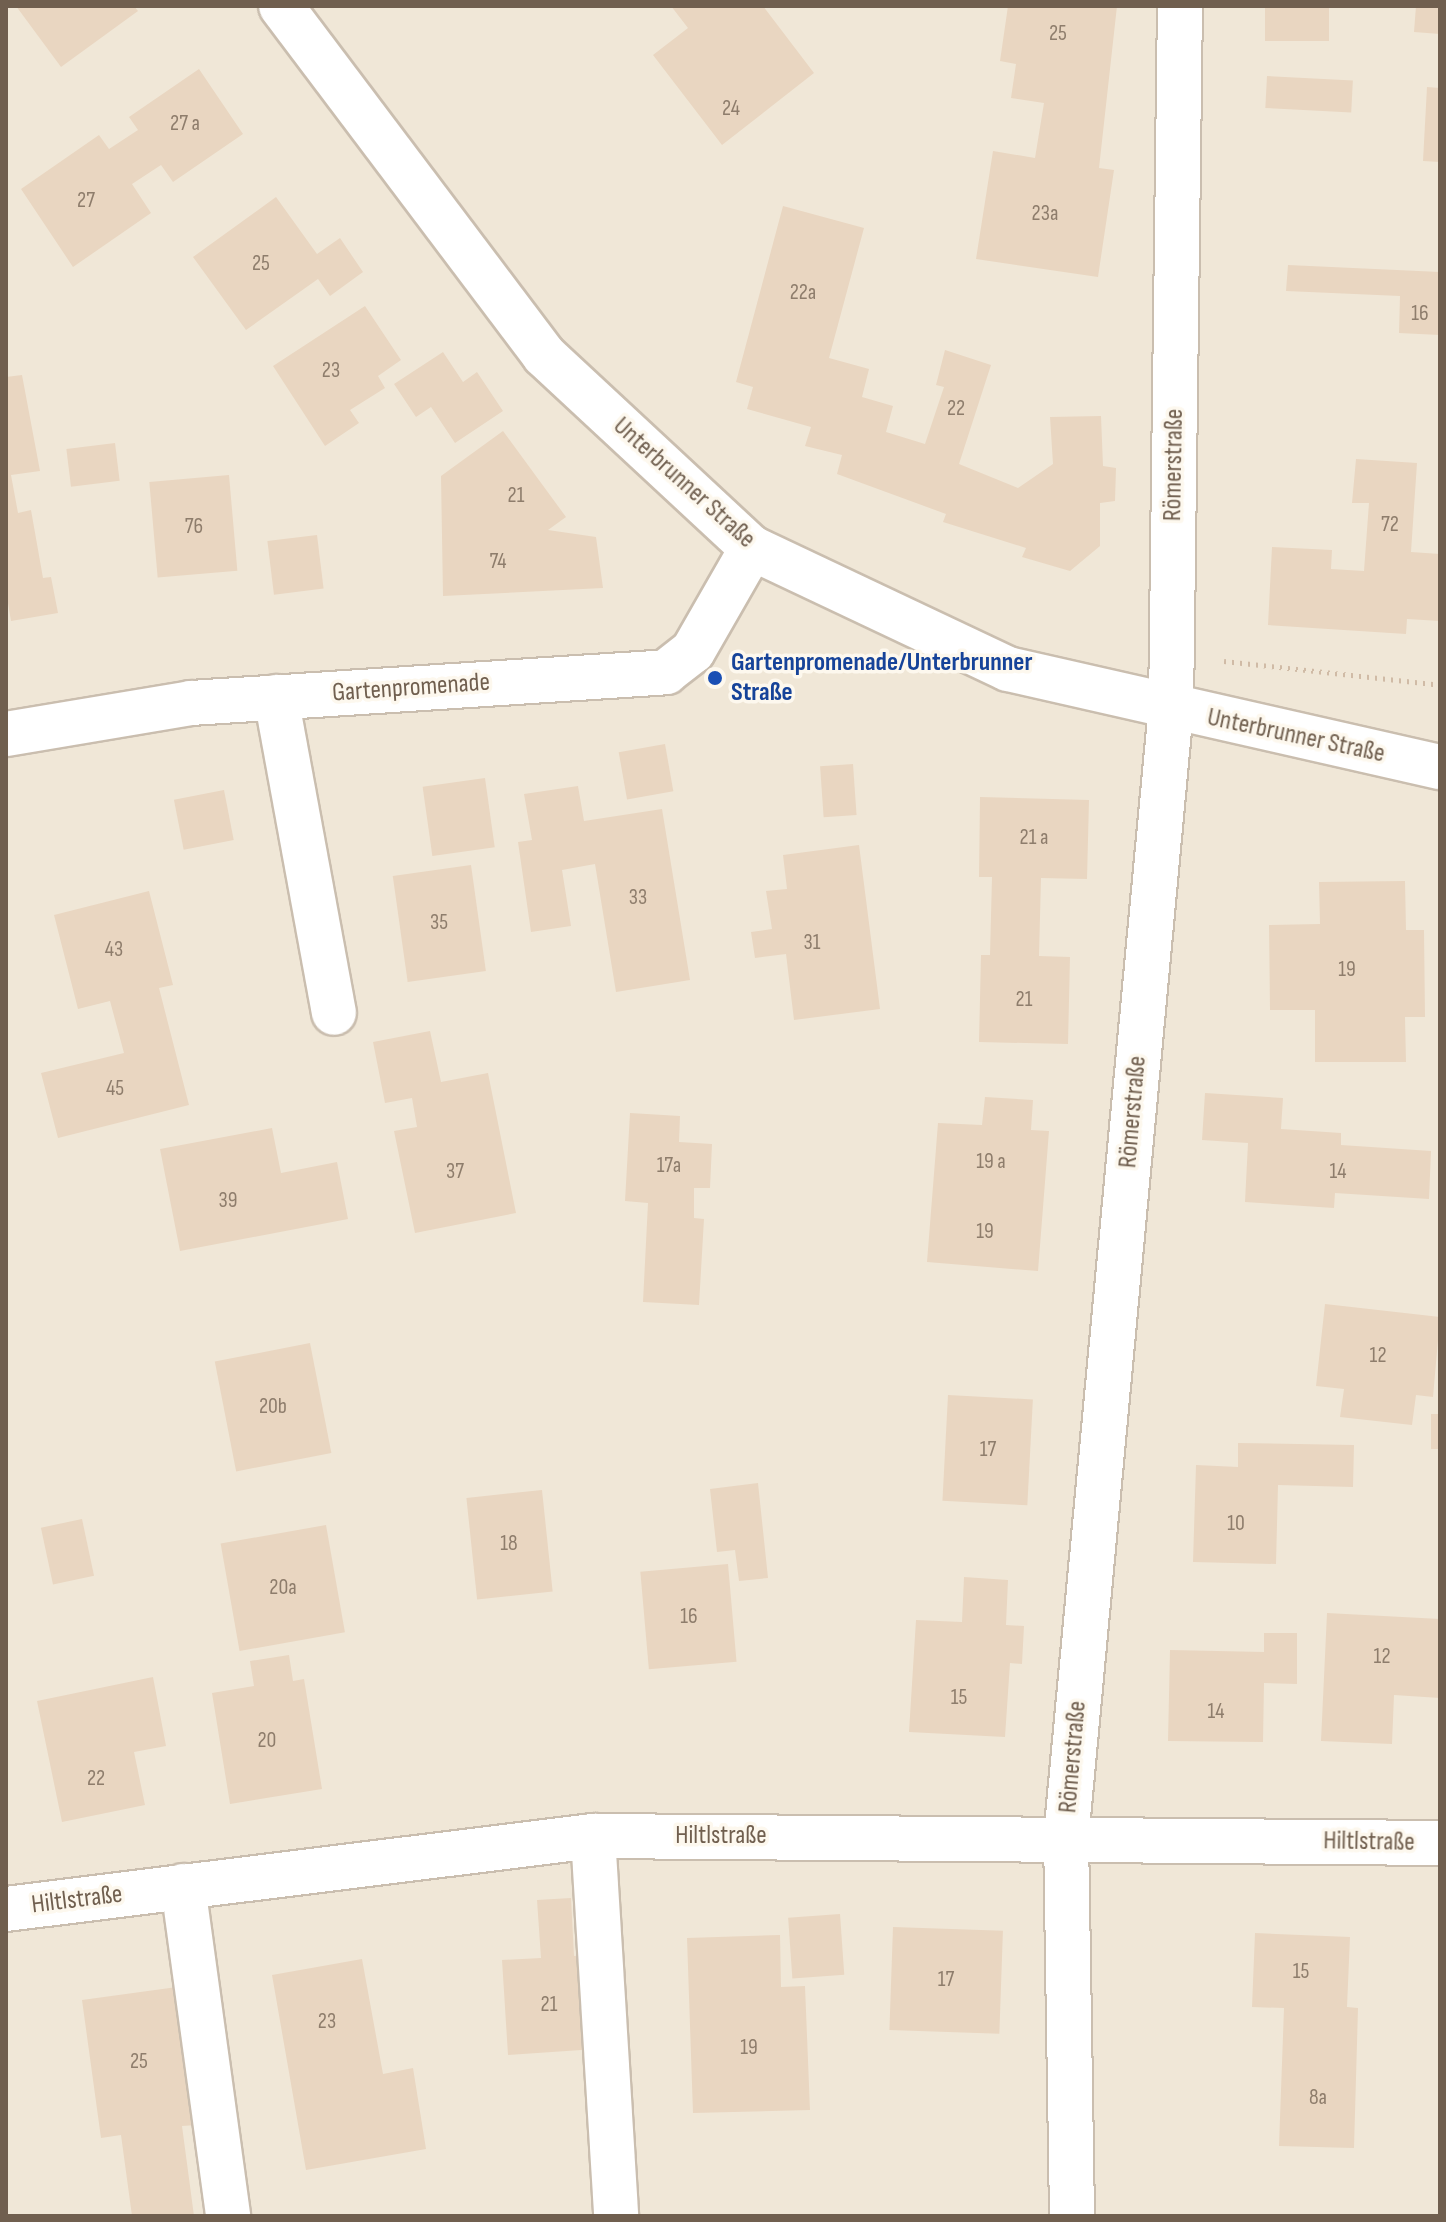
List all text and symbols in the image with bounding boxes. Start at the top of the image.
house number: 25 [1049,21,1067,47]
house number: 24 [722,96,740,122]
house number: 27 a [170,111,200,137]
house number: 27 [77,188,95,214]
house number: 23a [1032,201,1058,227]
house number: 25 [252,251,270,277]
house number: 22a [790,280,816,306]
house number: 16 [1411,301,1429,327]
house number: 23 [322,358,340,384]
house number: 22 [947,396,965,422]
street label: Römerstraße [1157,409,1191,521]
street label: Unterbrunner Straße [606,411,762,555]
house number: 21 [508,483,524,509]
house number: 72 [1381,512,1399,538]
house number: 76 [185,514,203,540]
house number: 74 [490,549,506,575]
place label: Gartenpromenade/Unterbrunner Straße [731,647,1032,708]
street label: Gartenpromenade [331,667,491,709]
marker: Gartenpromenade/Unterbrunner Straße [706,669,724,687]
street label: Unterbrunner Straße [1204,702,1388,770]
house number: 21 a [1020,825,1048,851]
house number: 33 [629,885,647,911]
house number: 35 [430,910,448,936]
house number: 31 [804,930,820,956]
house number: 43 [105,937,123,963]
house number: 19 [1338,957,1356,983]
house number: 21 [1016,987,1032,1013]
street label: Römerstraße [1113,1055,1153,1169]
house number: 45 [106,1076,124,1102]
house number: 19 a [976,1149,1006,1175]
house number: 17a [657,1153,681,1179]
house number: 37 [446,1159,464,1185]
house number: 14 [1330,1159,1346,1185]
house number: 39 [219,1188,237,1214]
house number: 19 [976,1219,994,1245]
house number: 12 [1369,1343,1387,1369]
house number: 20b [259,1394,287,1420]
house number: 17 [980,1437,996,1463]
house number: 10 [1227,1511,1245,1537]
house number: 18 [500,1531,518,1557]
house number: 20a [269,1575,297,1601]
house number: 16 [680,1604,698,1630]
house number: 12 [1373,1644,1391,1670]
house number: 15 [951,1685,967,1711]
house number: 14 [1208,1699,1224,1725]
street label: Römerstraße [1053,1700,1093,1814]
house number: 20 [258,1728,276,1754]
house number: 22 [87,1766,105,1792]
street label: Hiltlstraße [675,1820,767,1852]
street label: Hiltlstraße [1323,1826,1415,1858]
street label: Hiltlstraße [30,1879,124,1921]
house number: 15 [1293,1959,1309,1985]
house number: 17 [938,1967,954,1993]
house number: 21 [541,1992,557,2018]
house number: 23 [318,2009,336,2035]
house number: 19 [740,2035,758,2061]
house number: 25 [130,2049,148,2075]
house number: 8a [1309,2085,1327,2111]

